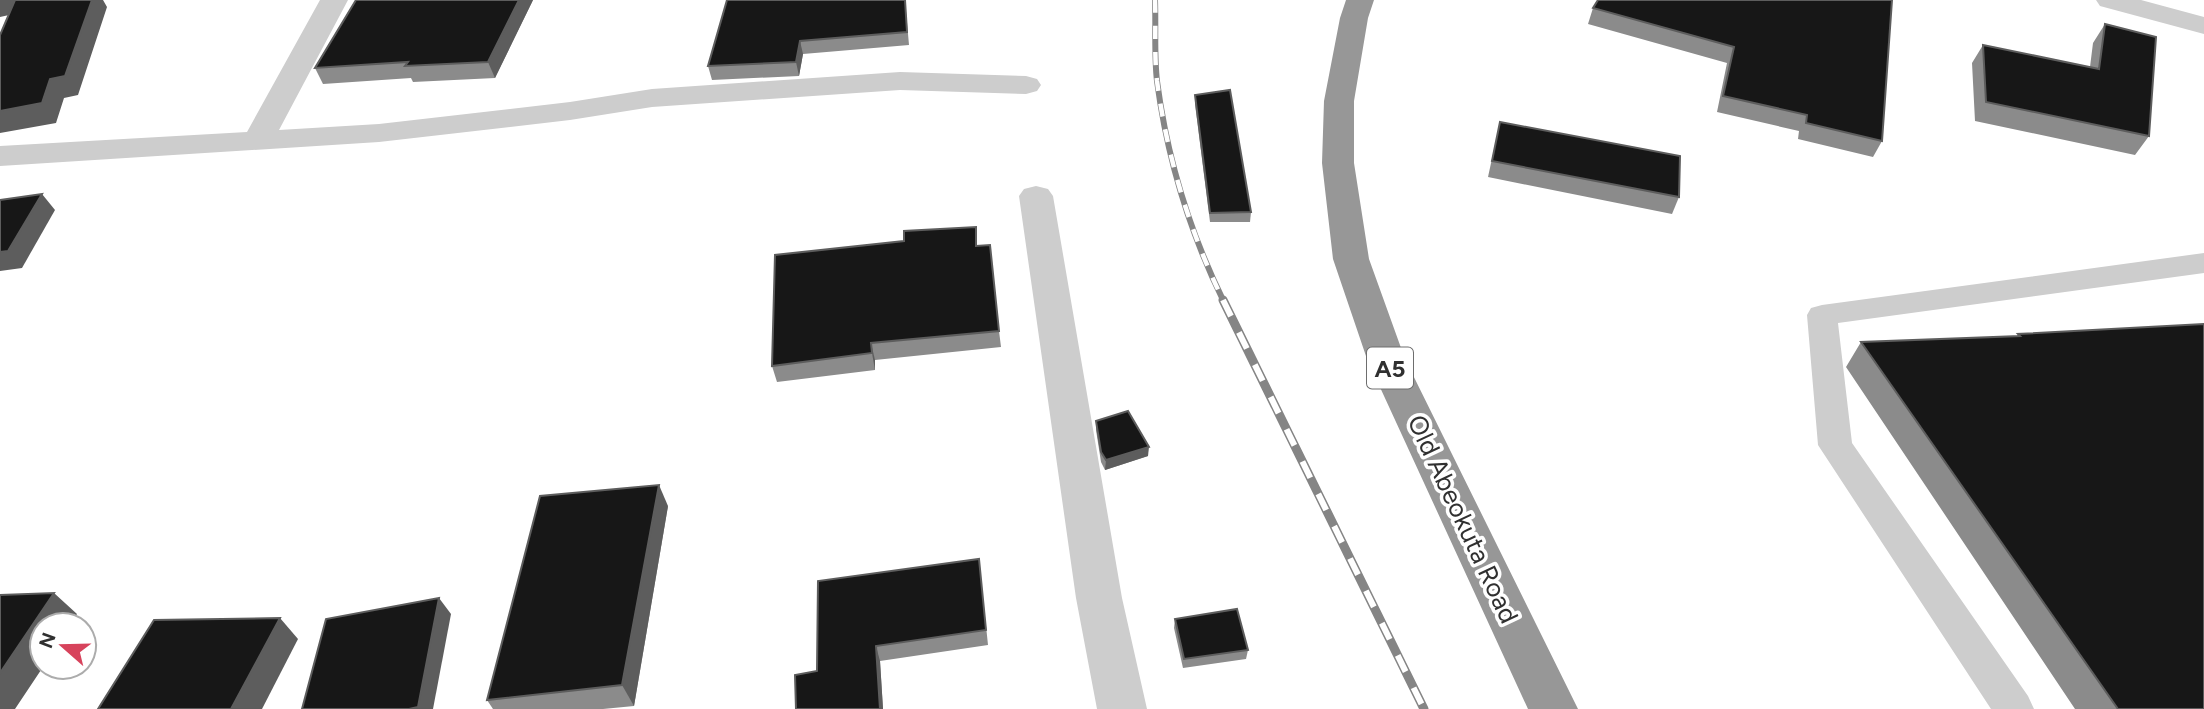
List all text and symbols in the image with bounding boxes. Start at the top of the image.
road number: A5 [1367,348,1413,388]
street label: Old Abeokuta Road [1401,410,1525,628]
north arrow [28,611,98,681]
text: N [34,630,61,651]

